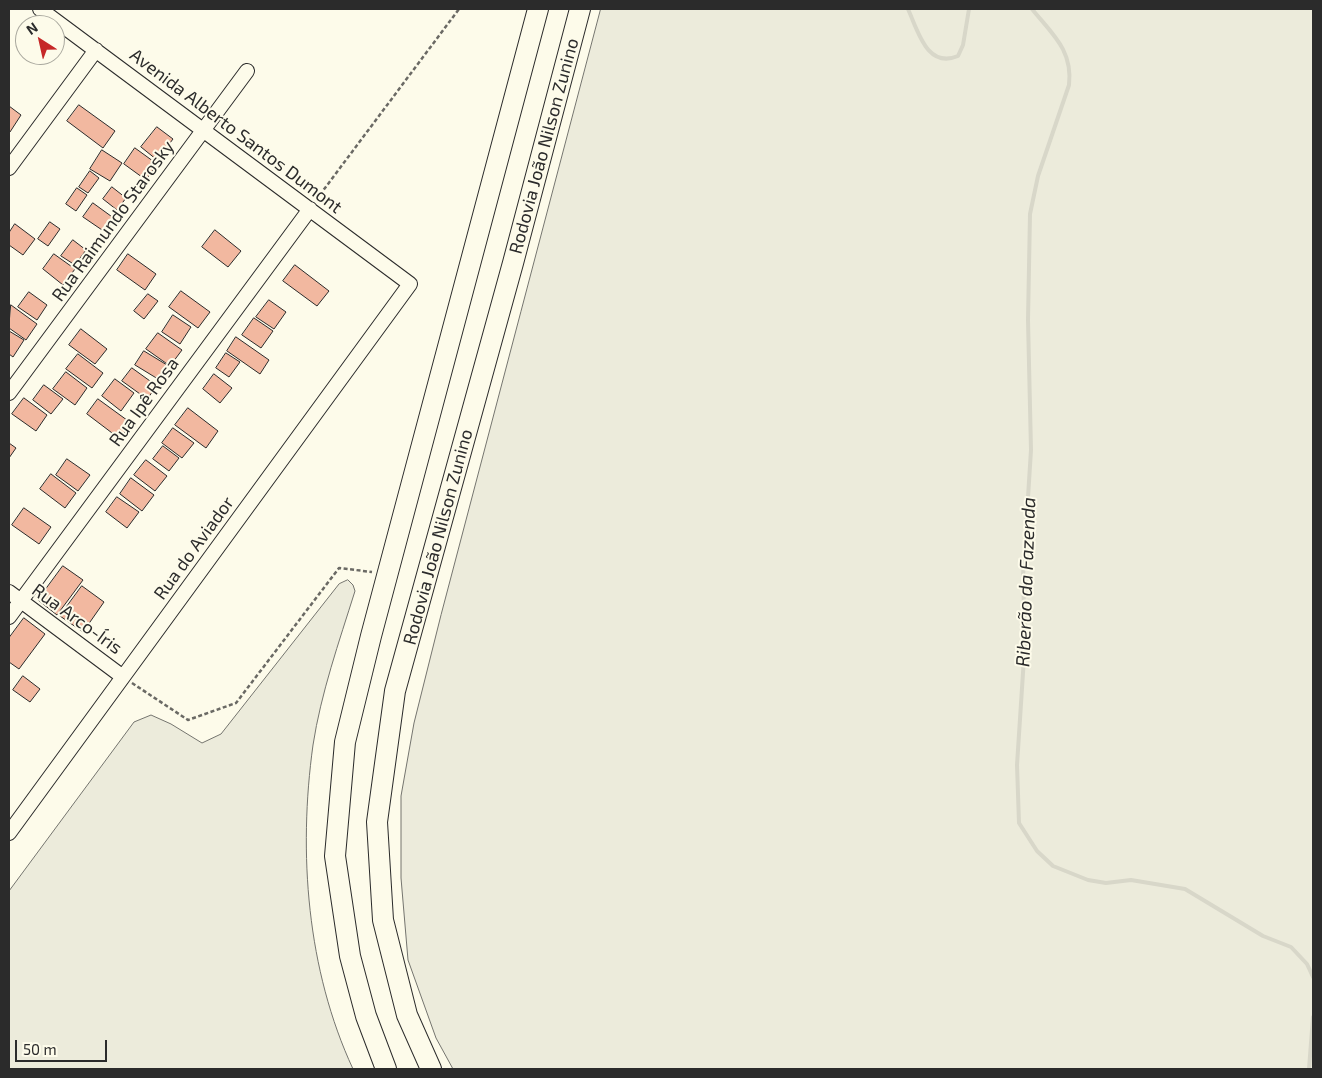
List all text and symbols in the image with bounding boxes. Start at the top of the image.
north arrow [15,15,65,65]
text: N [23,18,41,38]
street label: Rodovia João Nilson Zunino [505,36,583,256]
street label: Avenida Alberto Santos Dumont [126,44,346,218]
street label: Rua Raimundo Starosky [47,136,179,306]
street label: Rua Ipê Rosa [105,353,183,451]
street label: Rodovia João Nilson Zunino [399,427,477,647]
street label: Rua do Aviador [149,492,239,604]
water label: Riberão da Fazenda [1012,497,1040,667]
street label: Rua Arco-Íris [28,579,126,659]
scale bar [18,1030,110,1062]
text: 50 m [23,1040,57,1058]

